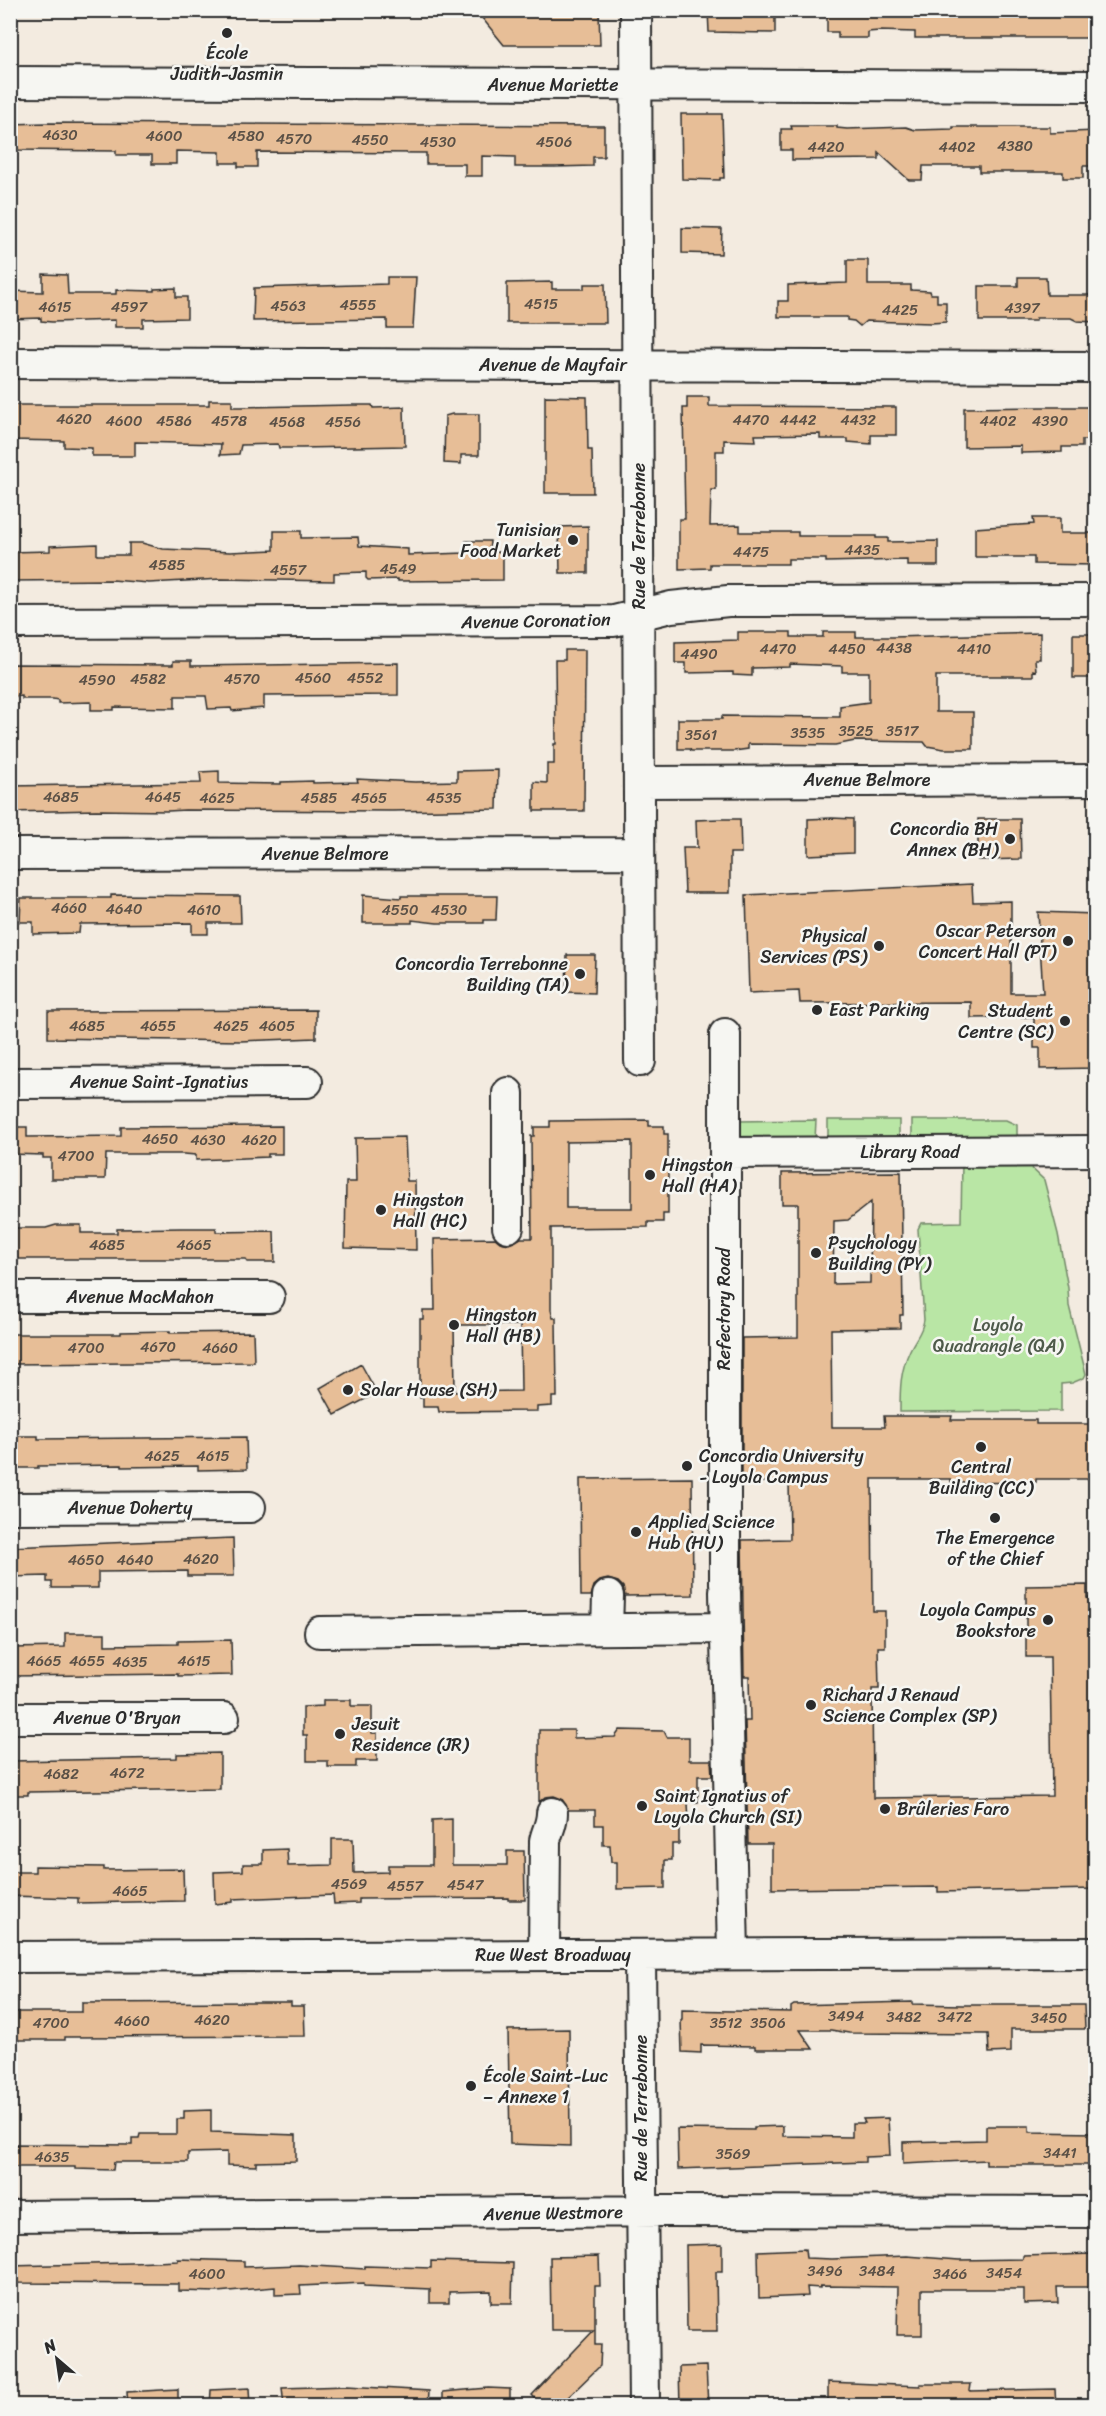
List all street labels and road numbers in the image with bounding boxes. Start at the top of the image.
street label: Avenue Mariette [486,69,619,101]
street label: Avenue de Mayfair [478,349,629,381]
street label: Rue de Terrebonne [623,463,655,609]
street label: Avenue Coronation [460,604,611,638]
street label: Avenue Belmore [803,764,931,796]
street label: Avenue Belmore [261,838,389,870]
street label: Avenue Saint-Ignatius [69,1066,249,1098]
street label: Library Road [860,1136,961,1168]
street label: Refectory Road [708,1246,740,1370]
street label: Avenue MacMahon [65,1281,214,1313]
street label: Avenue Doherty [66,1492,193,1524]
street label: Avenue O'Bryan [52,1702,181,1734]
street label: Rue West Broadway [475,1939,631,1971]
street label: Rue de Terrebonne [625,2035,657,2181]
street label: Avenue Westmore [482,2196,623,2230]

